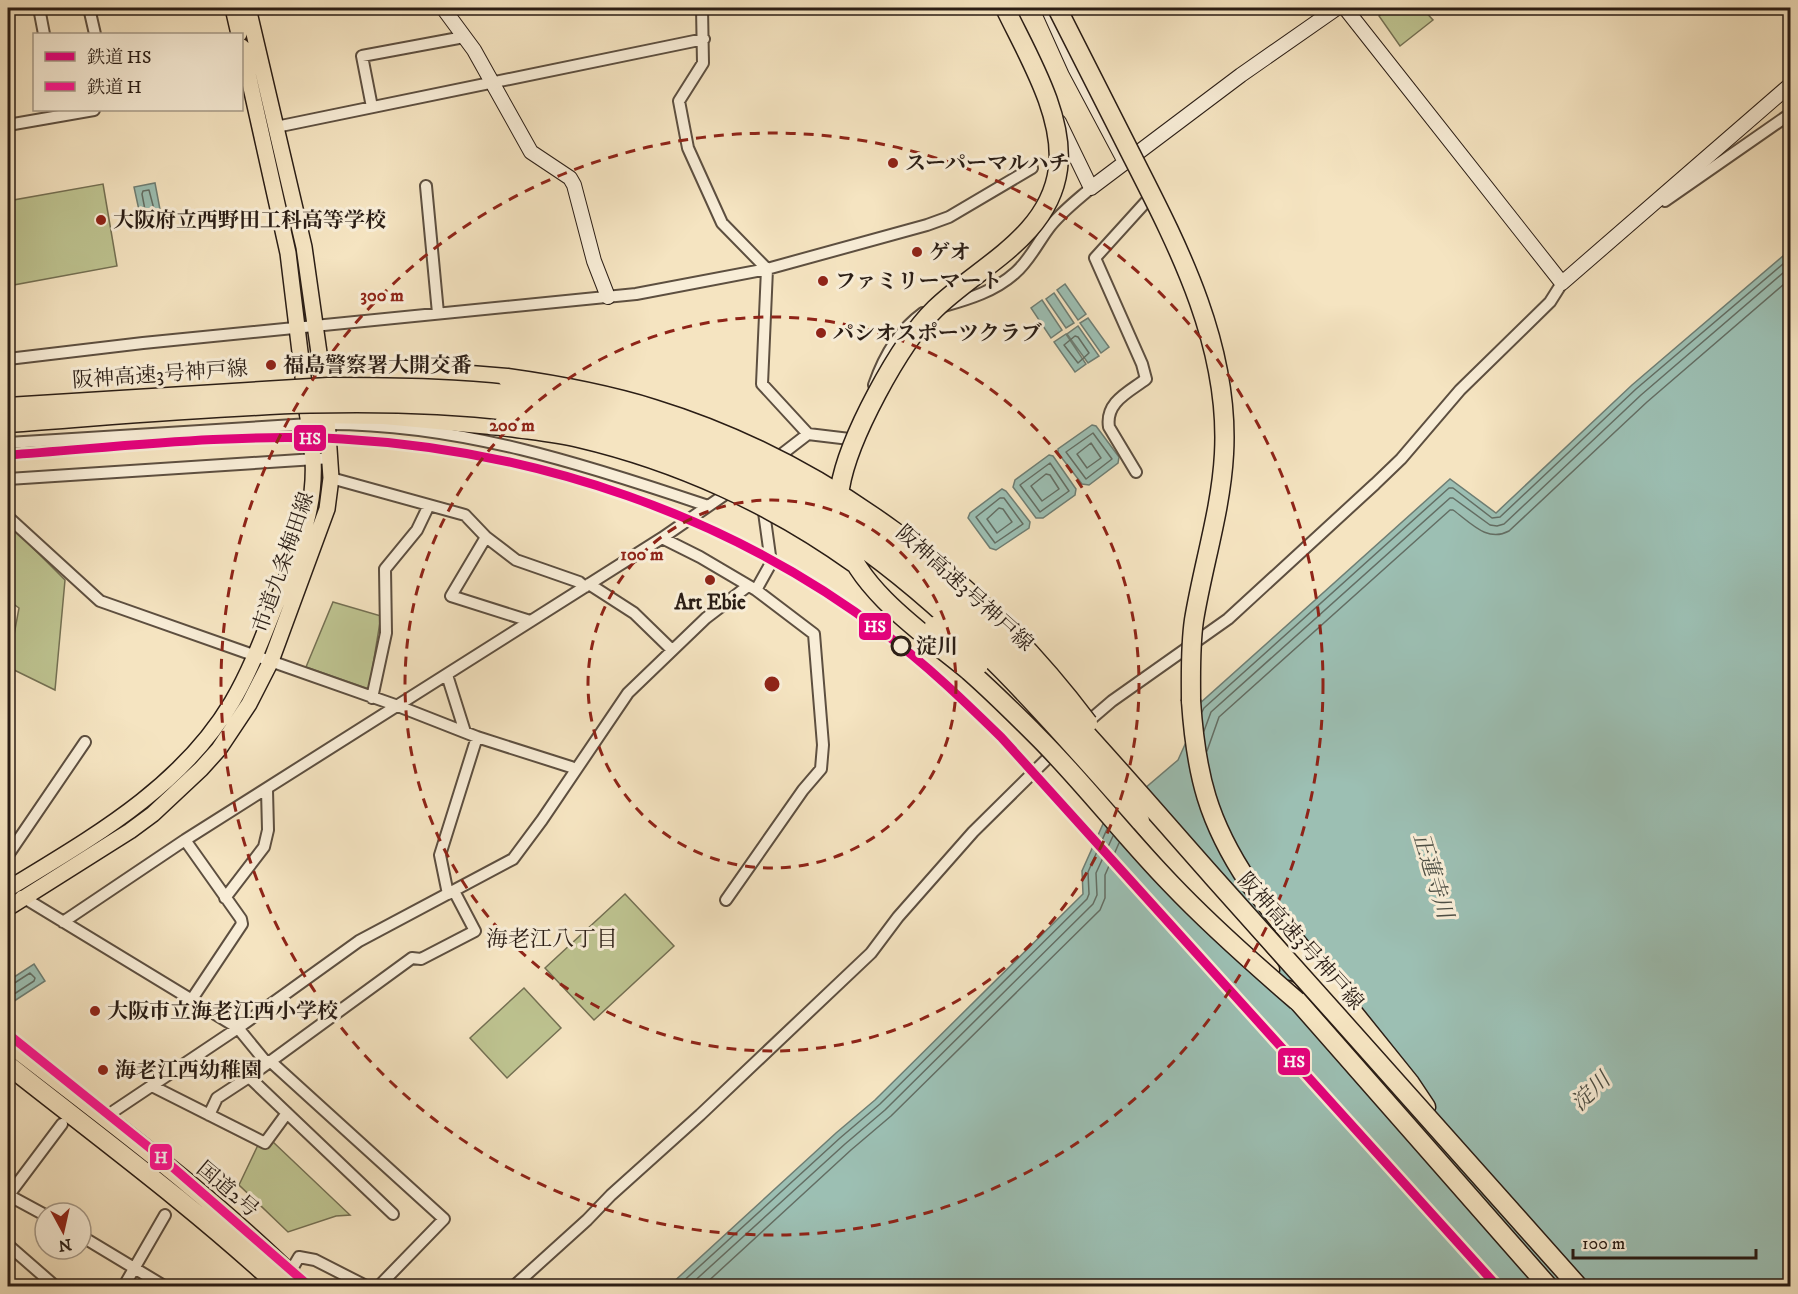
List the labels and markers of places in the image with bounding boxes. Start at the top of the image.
place label: スーパーマルハチ [905,151,1069,177]
marker: スーパーマルハチ [886,156,900,170]
place label: 大阪府立西野田工科高等学校 [113,208,386,234]
marker: 大阪府立西野田工科高等学校 [94,213,108,227]
place label: ゲオ [929,240,971,266]
marker: ゲオ [910,245,924,259]
place label: ファミリーマート [835,269,1003,295]
marker: ファミリーマート [816,274,830,288]
place label: パシオスポーツクラブ [833,321,1042,347]
marker: パシオスポーツクラブ [814,326,828,340]
place label: 福島警察署大開交番 [283,353,472,379]
marker: 福島警察署大開交番 [264,358,278,372]
marker: Art Ebie [703,573,717,587]
place label: Art Ebie [673,590,746,616]
place label: 淀川 [916,634,958,660]
marker: 淀川 [891,636,911,656]
centre of rings [762,674,782,694]
place label: 大阪市立海老江西小学校 [107,999,338,1025]
marker: 大阪市立海老江西小学校 [88,1004,102,1018]
place label: 海老江西幼稚園 [115,1058,262,1084]
marker: 海老江西幼稚園 [96,1063,110,1077]

